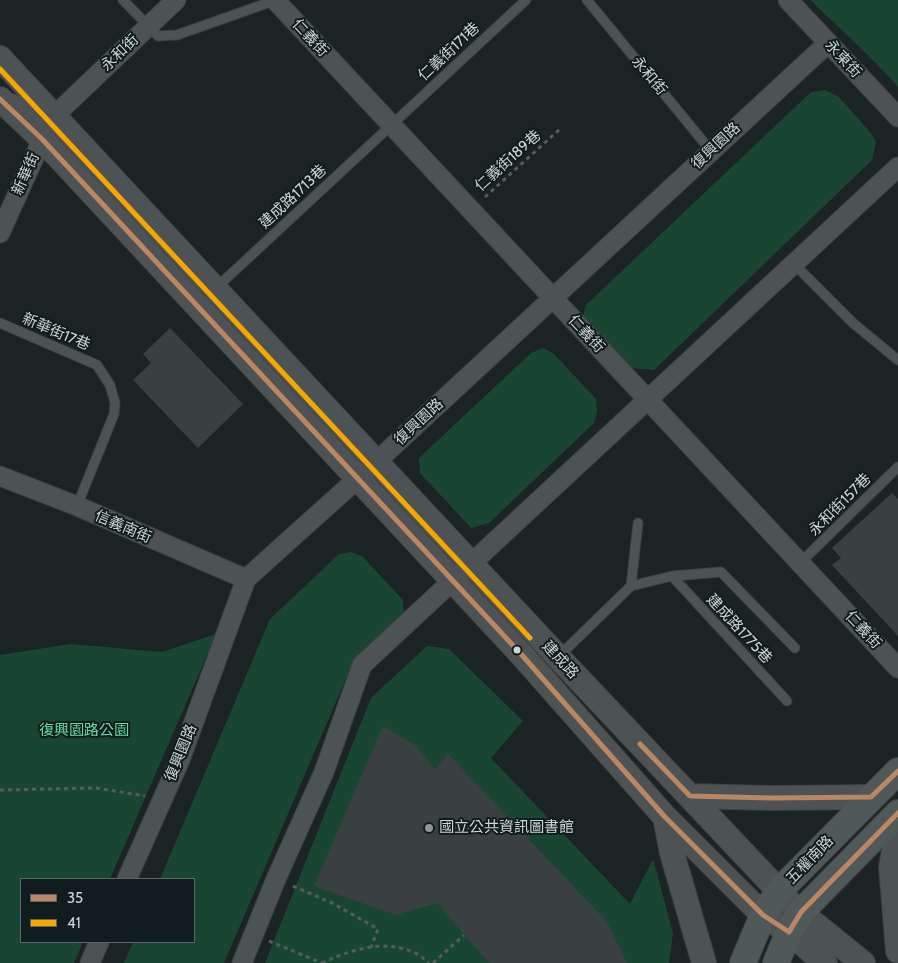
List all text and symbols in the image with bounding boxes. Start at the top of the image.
street label: 仁義街 [288,15,332,61]
street label: 仁義街171巷 [415,19,483,85]
street label: 永和街 [98,31,142,75]
street label: 永東街 [821,36,865,82]
street label: 永和街 [628,53,670,99]
street label: 復興園路 [688,119,744,173]
street label: 仁義街189巷 [471,127,545,195]
street label: 新華街 [9,150,43,198]
street label: 建成路1713巷 [256,161,330,233]
street label: 新華街17巷 [19,310,93,354]
street label: 仁義街 [564,311,608,357]
street label: 復興園路 [391,395,447,449]
street label: 永和街157巷 [805,470,875,540]
street label: 信義南街 [92,507,154,547]
street label: 建成路1775巷 [702,591,776,667]
street label: 仁義街 [841,607,885,653]
street label: 建成路 [538,637,582,683]
unlabelled marker [512,645,522,655]
park label: 復興園路公園 [39,722,129,740]
street label: 復興園路 [161,722,201,784]
place label: 國立公共資訊圖書館 [439,819,574,837]
marker: 國立公共資訊圖書館 [423,822,435,834]
street label: 五權南路 [783,832,837,888]
legend [20,878,195,943]
text: 35 [67,889,83,907]
text: 41 [67,914,81,932]

